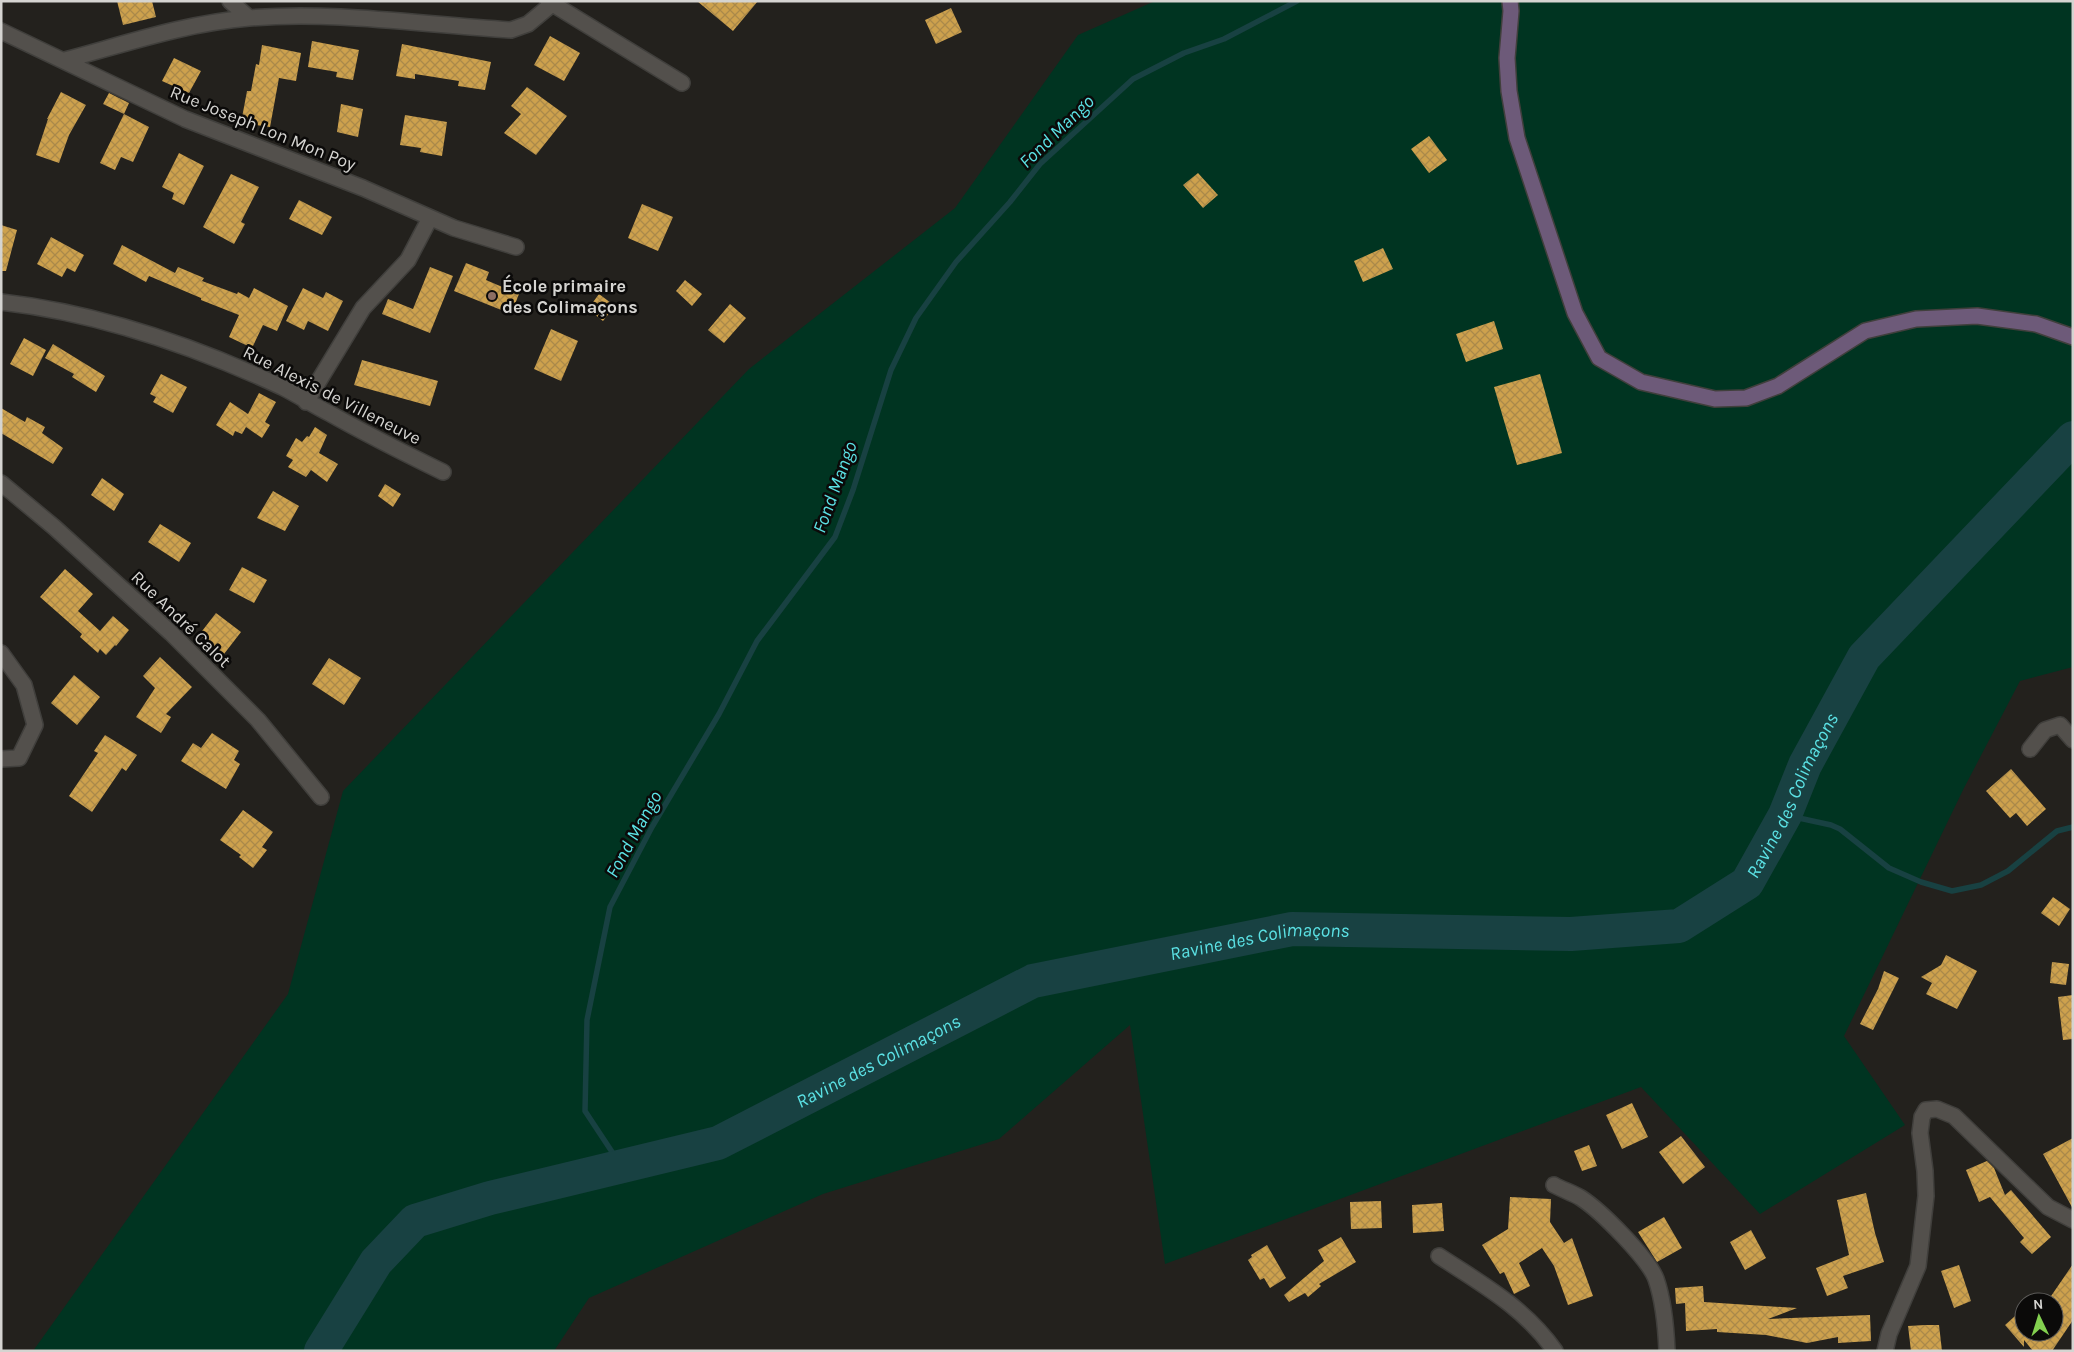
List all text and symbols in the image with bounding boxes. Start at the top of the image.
street label: Rue Joseph Lon Mon Poy [167,81,360,176]
water label: Fond Mango [1015,90,1099,173]
place label: École primaire des Colimaçons [502,274,638,318]
marker: École primaire des Colimaçons [486,290,498,302]
street label: Rue Alexis de Villeneuve [239,341,425,449]
water label: Fond Mango [808,438,862,536]
street label: Rue André Calot [127,566,236,672]
water label: Ravine des Colimaçons [1742,709,1843,882]
water label: Fond Mango [601,787,667,882]
water label: Ravine des Colimaçons [1168,919,1350,965]
water label: Ravine des Colimaçons [792,1010,964,1113]
north arrow [2014,1292,2064,1342]
text: N [2033,1296,2044,1313]

